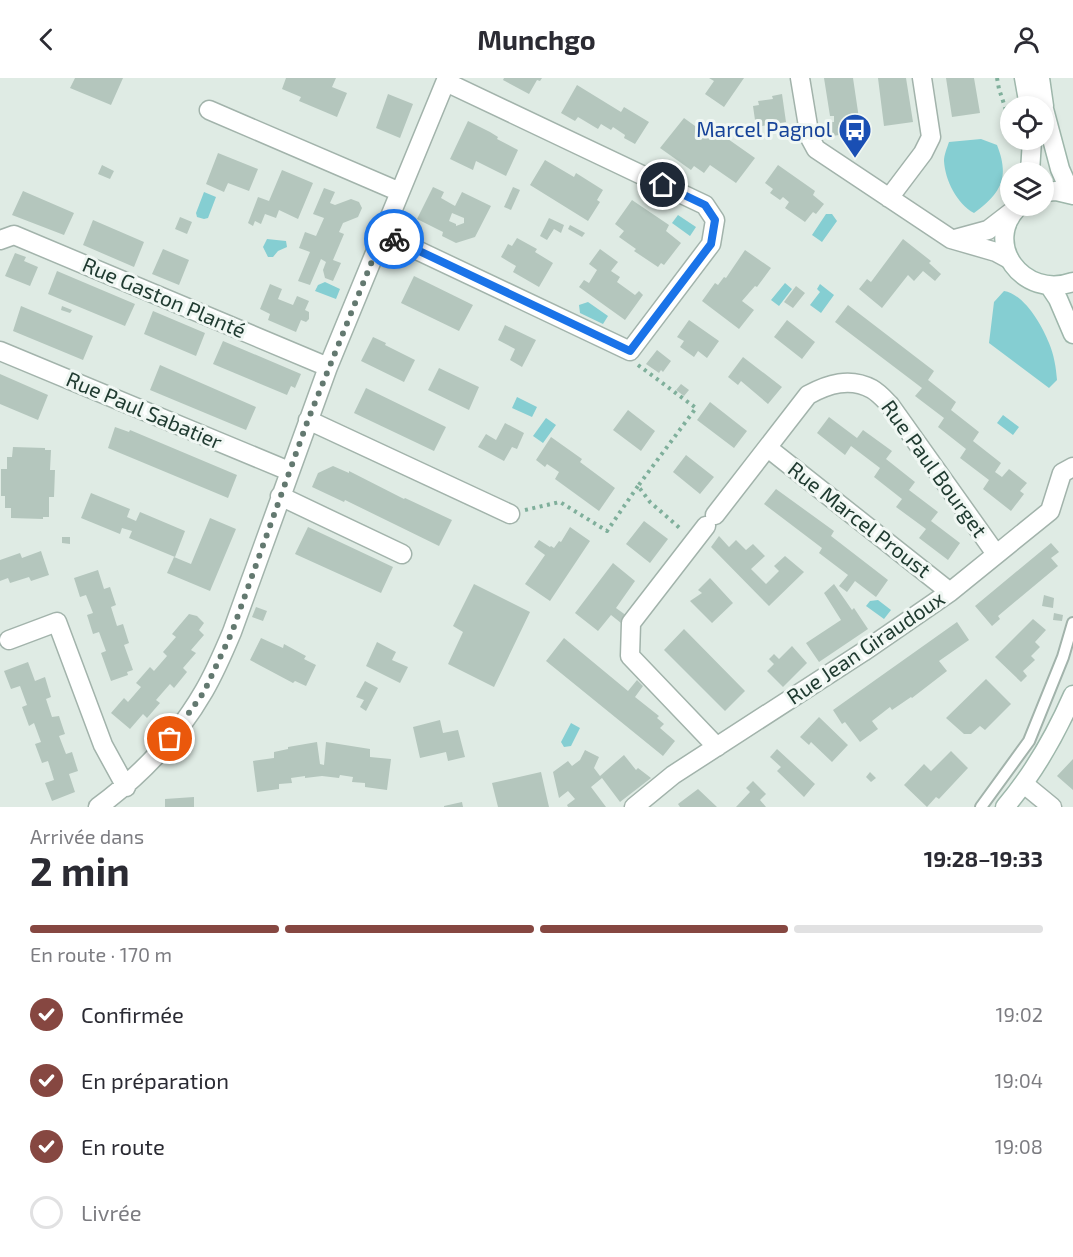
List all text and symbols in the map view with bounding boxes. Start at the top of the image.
icon: back [30,23,63,56]
text: Munchgo [477,23,596,55]
icon: person [1010,23,1043,56]
map controls [1000,96,1054,216]
button: locate [1000,96,1054,150]
bus stop icon: Marcel Pagnol [837,112,873,159]
place label: Marcel Pagnol [696,116,833,141]
pin [637,159,688,210]
button: layers [1000,162,1054,216]
icon: home [646,168,679,201]
courier [364,209,424,269]
icon: bike [378,223,411,256]
street label: Rue Gaston Planté [79,251,250,342]
street label: Rue Paul Sabatier [63,366,227,454]
street label: Rue Paul Bourget [877,395,993,542]
street label: Rue Marcel Proust [784,455,936,582]
street label: Rue Jean Giraudoux [782,585,949,709]
pin [144,713,195,764]
icon: bag [153,722,186,755]
text: Arrivée dans [30,824,144,848]
text: 19:28–19:33 [924,845,1043,871]
text: 2 min [30,847,130,894]
text: En route · 170 m [30,942,172,966]
icon: check [30,998,63,1031]
text: Confirmée [81,1001,184,1027]
text: 19:02 [996,1002,1043,1026]
icon: check [30,1064,63,1097]
text: En préparation [81,1067,229,1093]
text: 19:04 [995,1068,1043,1092]
icon: check [30,1130,63,1163]
text: En route [81,1133,165,1159]
text: 19:08 [995,1134,1043,1158]
text: Livrée [81,1199,142,1225]

